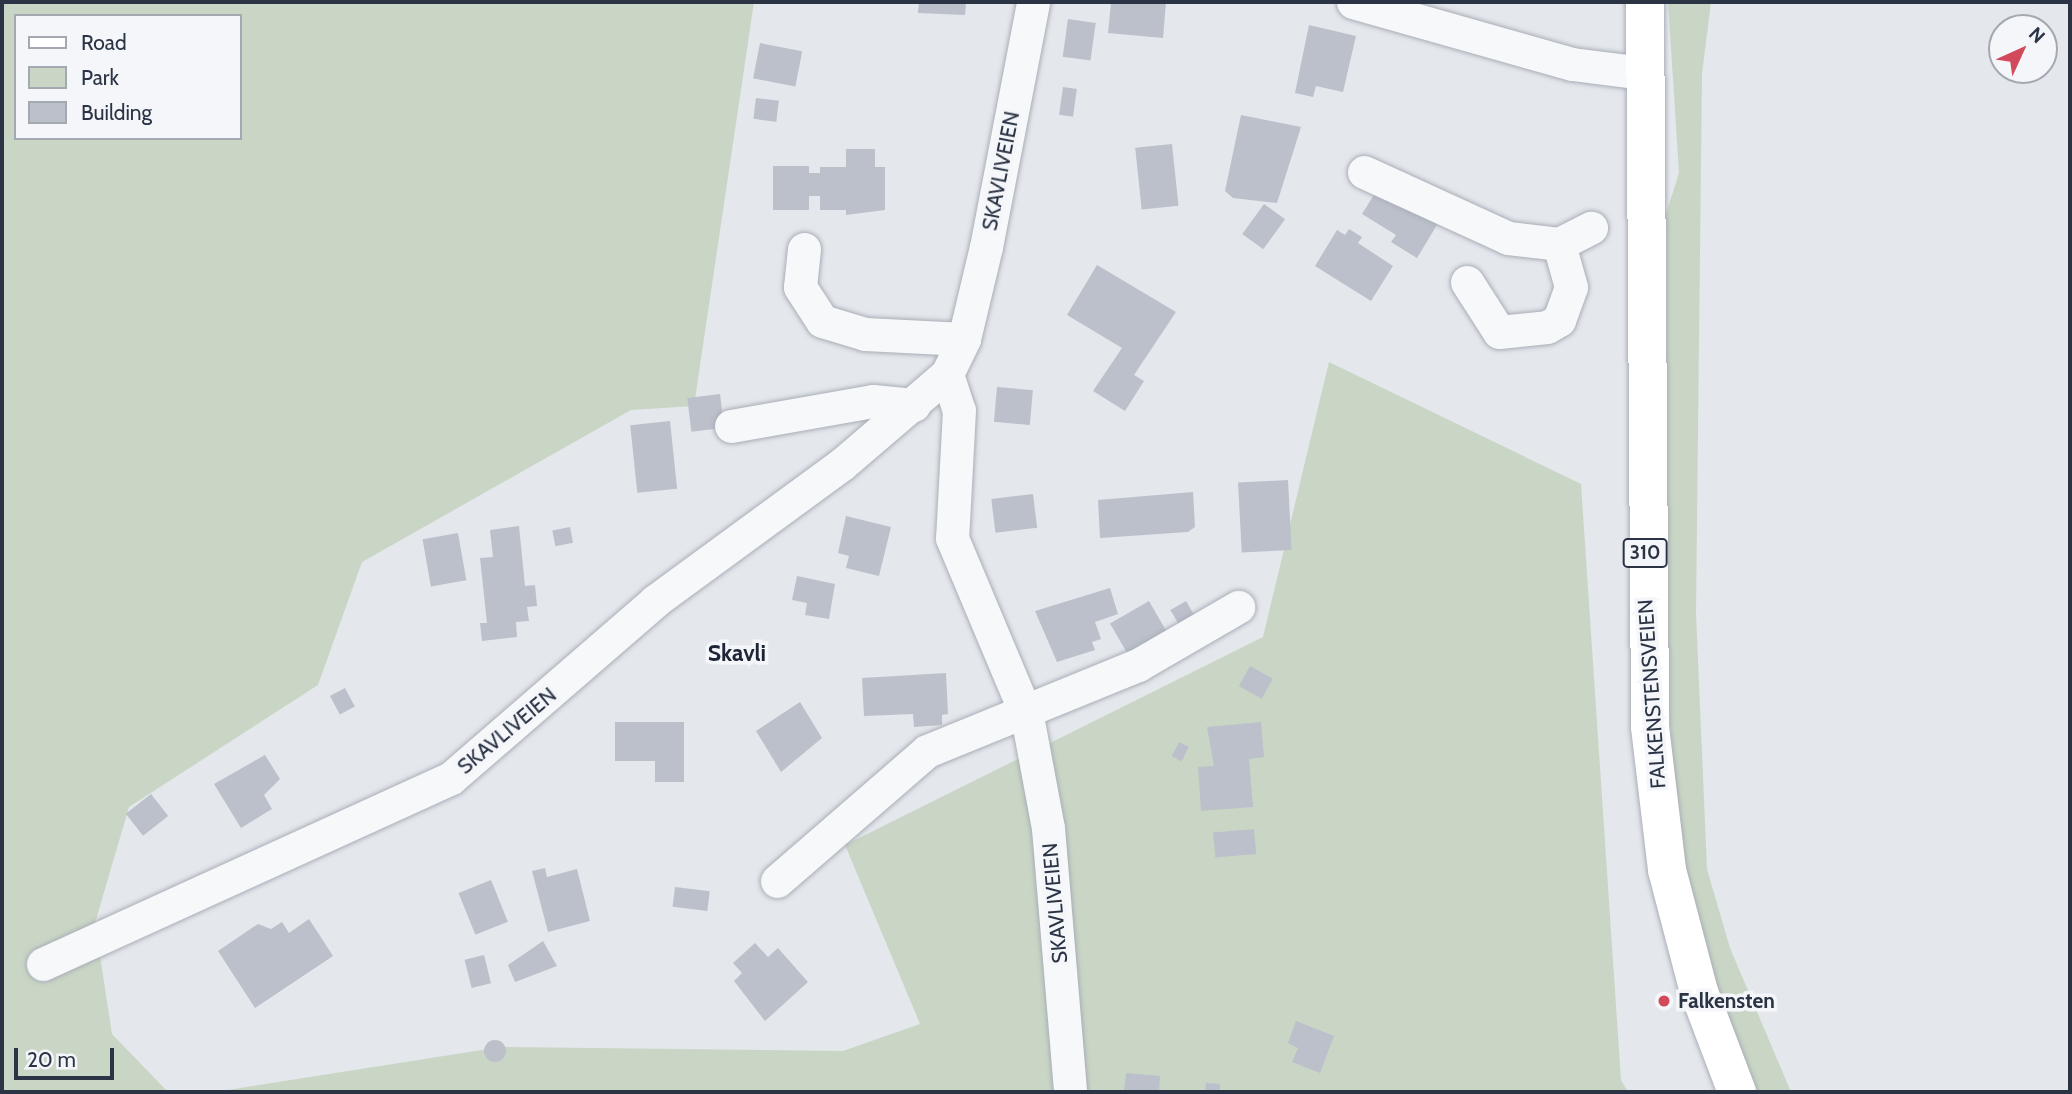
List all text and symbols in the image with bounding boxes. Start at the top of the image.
legend [14,14,242,140]
north arrow [1988,14,2058,84]
text: N [2024,22,2050,48]
text: Road [81,30,127,55]
text: Park [81,65,119,90]
text: Building [81,100,152,125]
street label: SKAVLIVEIEN [977,109,1025,233]
road number: 310 [1622,538,1668,568]
street label: FALKENSTENSVEIEN [1633,598,1671,790]
district label: Skavli [708,639,766,667]
street label: SKAVLIVEIEN [453,682,561,780]
street label: SKAVLIVEIEN [1037,842,1073,964]
place label: Falkensten [1678,988,1775,1014]
marker: Falkensten [1656,993,1672,1009]
scale bar [18,1034,117,1078]
text: 20 m [27,1047,76,1072]

